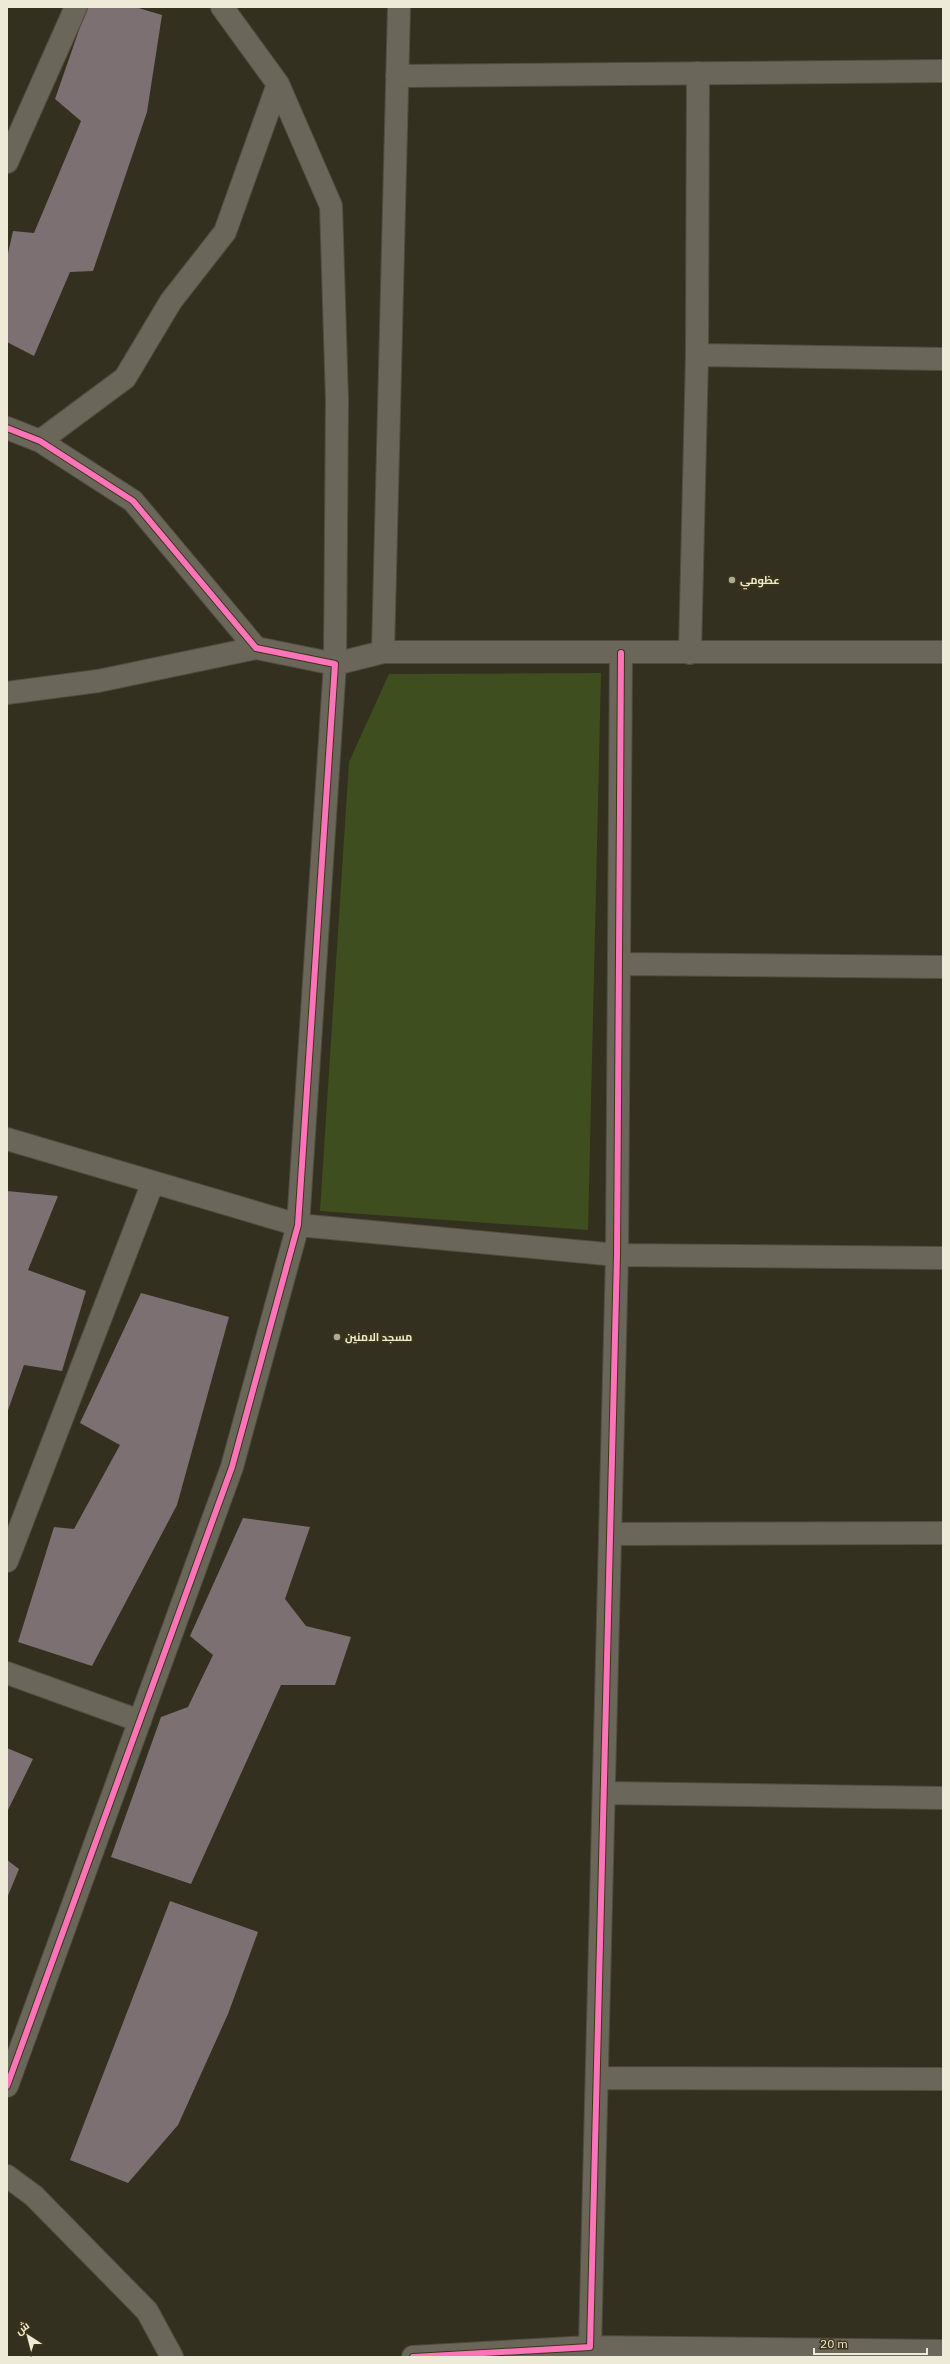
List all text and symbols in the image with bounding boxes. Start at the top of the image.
place label: عظومي [740,573,780,590]
marker: عظومي [727,575,737,585]
place label: مسجد الامنين [345,1330,412,1344]
marker: مسجد الامنين [332,1332,342,1342]
north arrow [8,2316,48,2356]
text: ش [12,2318,32,2338]
scale bar [814,2330,927,2356]
text: 20 m [820,2336,848,2351]

